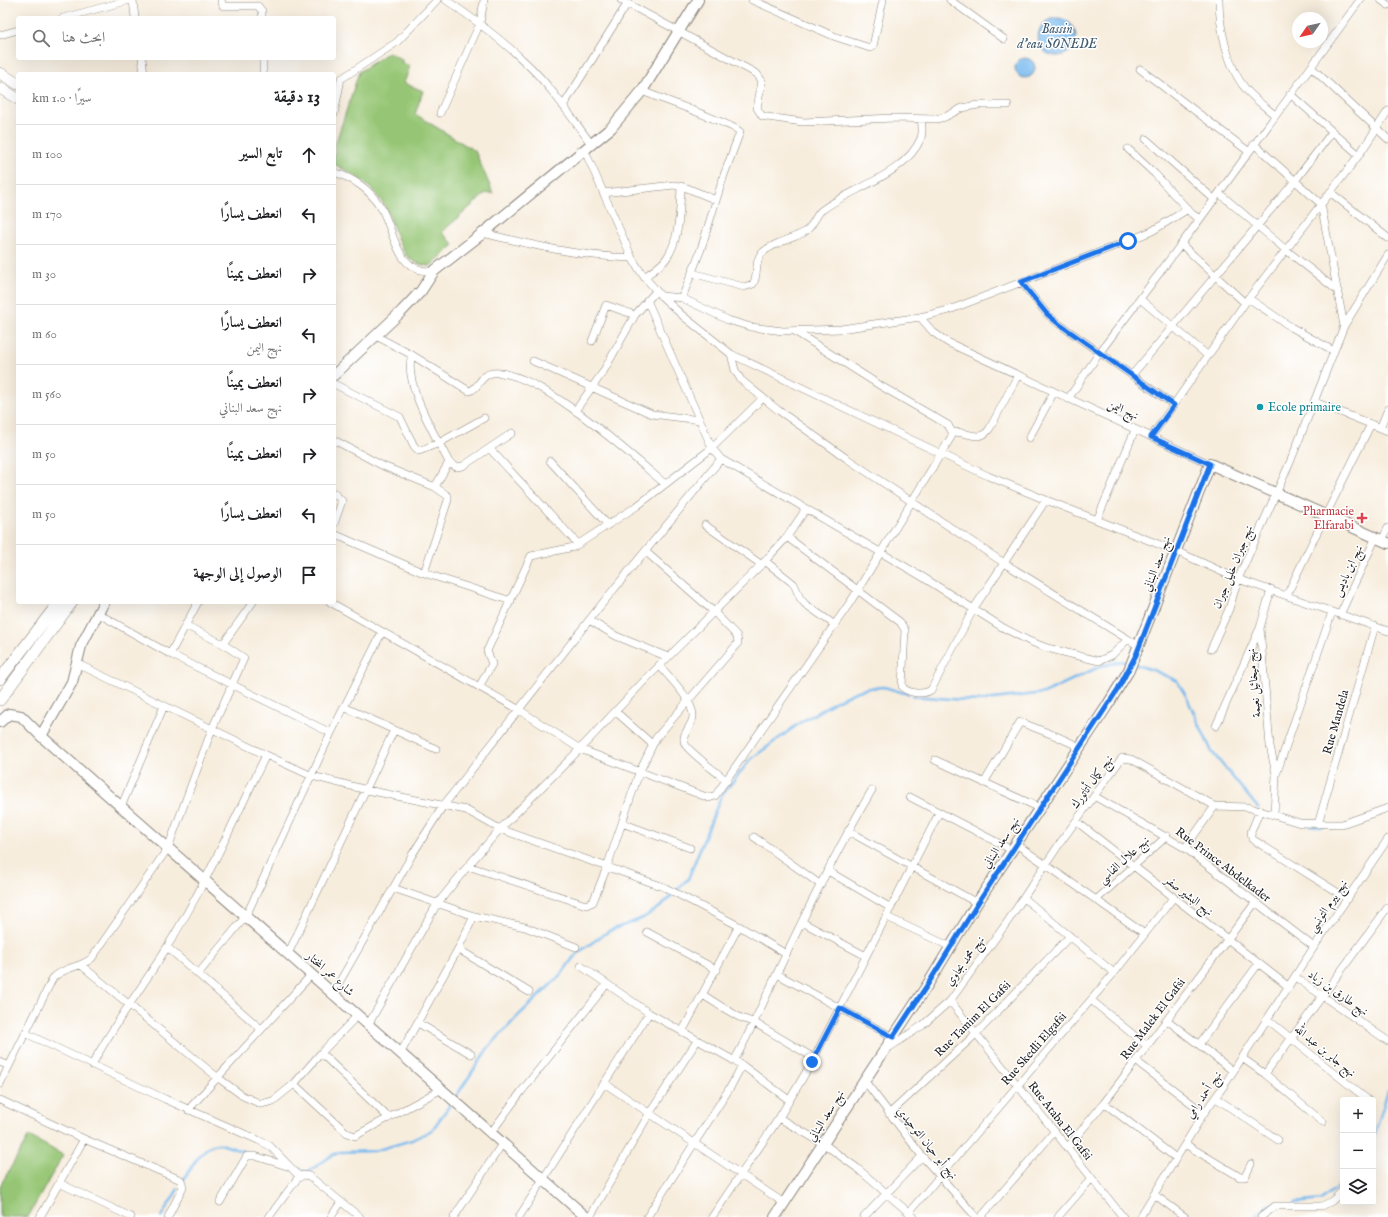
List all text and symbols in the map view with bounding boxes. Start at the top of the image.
north arrow [1292,12,1328,48]
search box [16,16,336,60]
water label: Bassin d'eau SONEDE [1016,21,1097,53]
icon: search [30,27,52,49]
text: ابحث هنا [62,28,105,47]
text: 13 دقيقة [274,87,320,108]
text: سيرًا · 1.0 km [32,90,92,107]
text: تابع السير [240,144,282,163]
icon: ahead [298,144,320,166]
text: 100 m [32,146,62,163]
text: انعطف يسارًا [220,204,282,223]
icon: left [298,204,320,226]
text: 170 m [32,206,62,223]
route start [1119,232,1137,250]
text: انعطف يمينًا [226,264,282,283]
icon: right [298,264,320,286]
text: 30 m [32,266,56,283]
text: انعطف يسارًا [220,313,282,332]
icon: left [298,324,320,346]
text: 60 m [32,326,57,343]
text: نهج اليمن [247,340,282,357]
text: انعطف يمينًا [226,373,282,392]
icon: right [298,384,320,406]
text: 560 m [32,386,61,403]
street label: نهج اليمن [1104,397,1141,426]
text: نهج سعد البناني [219,400,282,417]
place label: Ecole primaire [1268,400,1341,416]
marker: Ecole primaire [1255,402,1265,412]
text: انعطف يمينًا [226,444,282,463]
icon: right [298,444,320,466]
text: 50 m [32,446,56,463]
text: انعطف يسارًا [220,504,282,523]
icon: left [298,504,320,526]
place label: Pharmacie Elfarabi [1303,504,1354,533]
text: 50 m [32,506,56,523]
marker: Pharmacie Elfarabi [1357,513,1367,523]
street label: نهج جبران خليل جبران [1209,523,1259,612]
street label: نهج سعد البناني [1140,534,1177,595]
street label: نهج ابن باديس [1329,543,1369,601]
text: الوصول إلى الوجهة [193,564,282,583]
icon: arrive [298,564,320,586]
street label: نهج ميخائيل نعيمة [1244,648,1267,718]
street label: Rue Mandela [1320,687,1353,756]
street label: نهج كمال أتاتورك [1067,752,1119,814]
street label: نهج سعد البناني [979,814,1026,873]
street label: Rue Prince Abdelkader [1172,824,1274,906]
street label: نهج علال الفاسي [1095,833,1155,889]
street label: نهج البشير صفر [1158,871,1216,922]
street label: نهج بيرم التونسي [1305,877,1354,937]
street label: نهج محمد بجاوي [942,933,991,991]
street label: شارع عمر المختار [300,948,357,1002]
street label: نهج طارق بن زياد [1303,967,1371,1022]
street label: Rue Malek El Gafsi [1117,975,1189,1063]
street label: Rue Tamim El Gafsi [932,978,1014,1060]
street label: Rue Skedli Elgafsi [998,1009,1070,1089]
street label: نهج جابر بن عبد الله [1289,1019,1361,1083]
route end [803,1053,821,1071]
street label: نهج أحمد رامي [1182,1068,1228,1123]
street label: Rue Ataba El Gafsi [1025,1079,1095,1163]
street label: نهج سعد البناني [804,1087,850,1146]
map controls [1340,1097,1376,1205]
button: + [1340,1097,1376,1133]
street label: نهج أبو حيان التوحيدي [891,1103,962,1184]
button: − [1340,1133,1376,1169]
button: layers [1340,1169,1376,1205]

